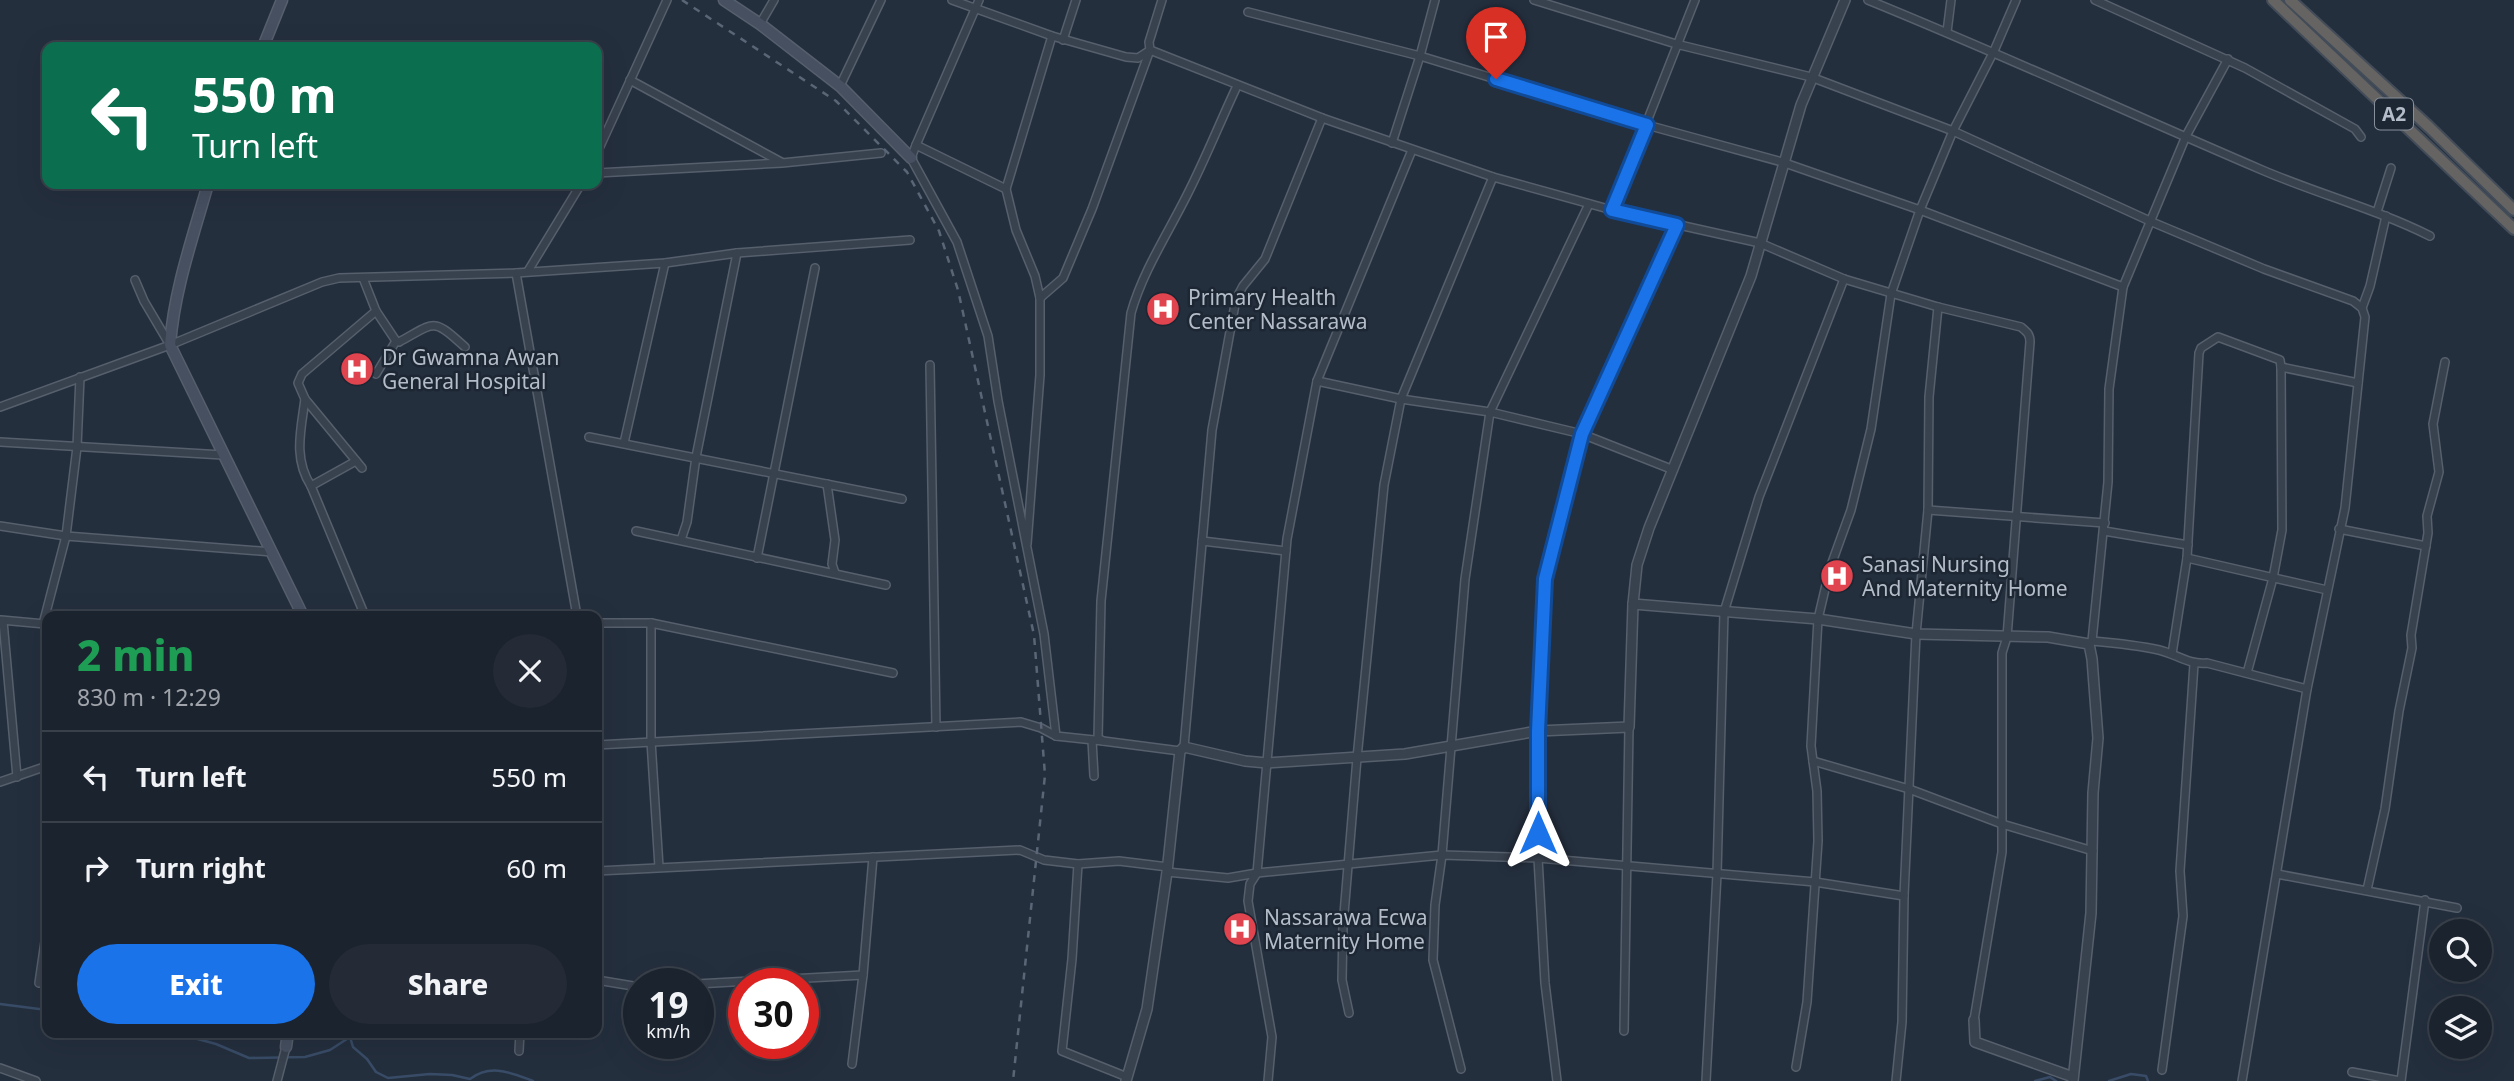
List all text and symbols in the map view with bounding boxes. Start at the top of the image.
pin [1466,7,1526,79]
icon: arrive [1477,18,1515,56]
text: 550 m [192,61,337,127]
icon: left [77,70,168,161]
road number: A2 [2375,98,2413,130]
text: Turn left [192,124,318,167]
place label: Primary Health Center Nassarawa [1188,283,1368,335]
hospital icon: Primary Health Center Nassarawa [1144,290,1182,328]
place label: Dr Gwamna Awan General Hospital [382,343,560,395]
hospital icon: Dr Gwamna Awan General Hospital [338,350,376,388]
place label: Sanasi Nursing And Maternity Home [1862,550,2068,602]
hospital icon: Sanasi Nursing And Maternity Home [1818,557,1856,595]
text: 2 min [77,626,194,683]
button: close [493,634,567,708]
text: 830 m · 12:29 [77,681,221,713]
icon: left [77,758,115,796]
text: Turn left [136,759,247,795]
text: 550 m [491,759,567,795]
position arrow [1501,796,1575,870]
icon: right [77,849,115,887]
text: Turn right [136,850,266,886]
text: 60 m [506,850,567,886]
place label: Nassarawa Ecwa Maternity Home [1264,903,1427,955]
hospital icon: Nassarawa Ecwa Maternity Home [1221,910,1259,948]
map controls [2429,919,2492,1059]
button: search [2429,919,2492,982]
button: Exit [77,944,315,1024]
button: Share [329,944,567,1024]
speed limit sign: 30 [728,968,819,1059]
text: 19 [648,981,689,1028]
button: layers [2429,996,2492,1059]
text: km/h [646,1019,691,1043]

